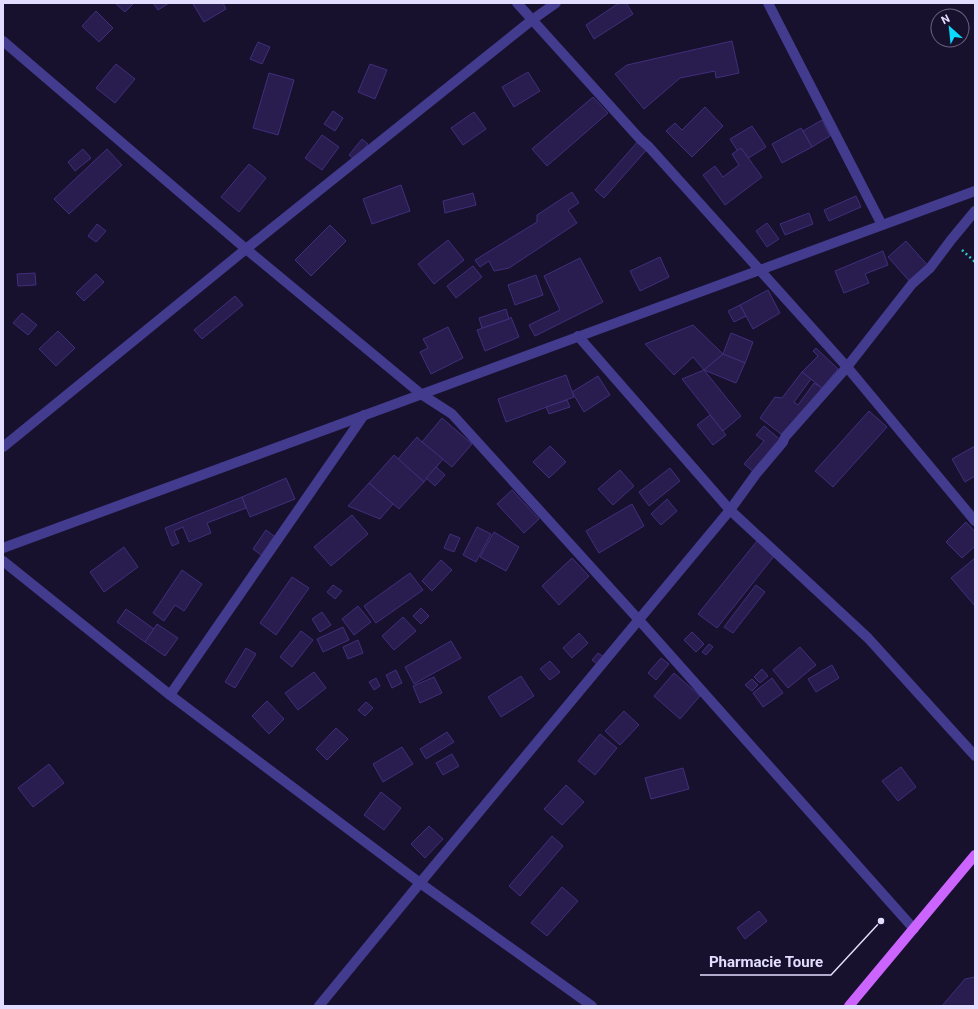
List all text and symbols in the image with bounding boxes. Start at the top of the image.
north arrow [930,8,970,48]
text: N [939,12,952,27]
callout: Pharmacie Toure [700,948,831,975]
text: Pharmacie Toure [709,953,823,971]

